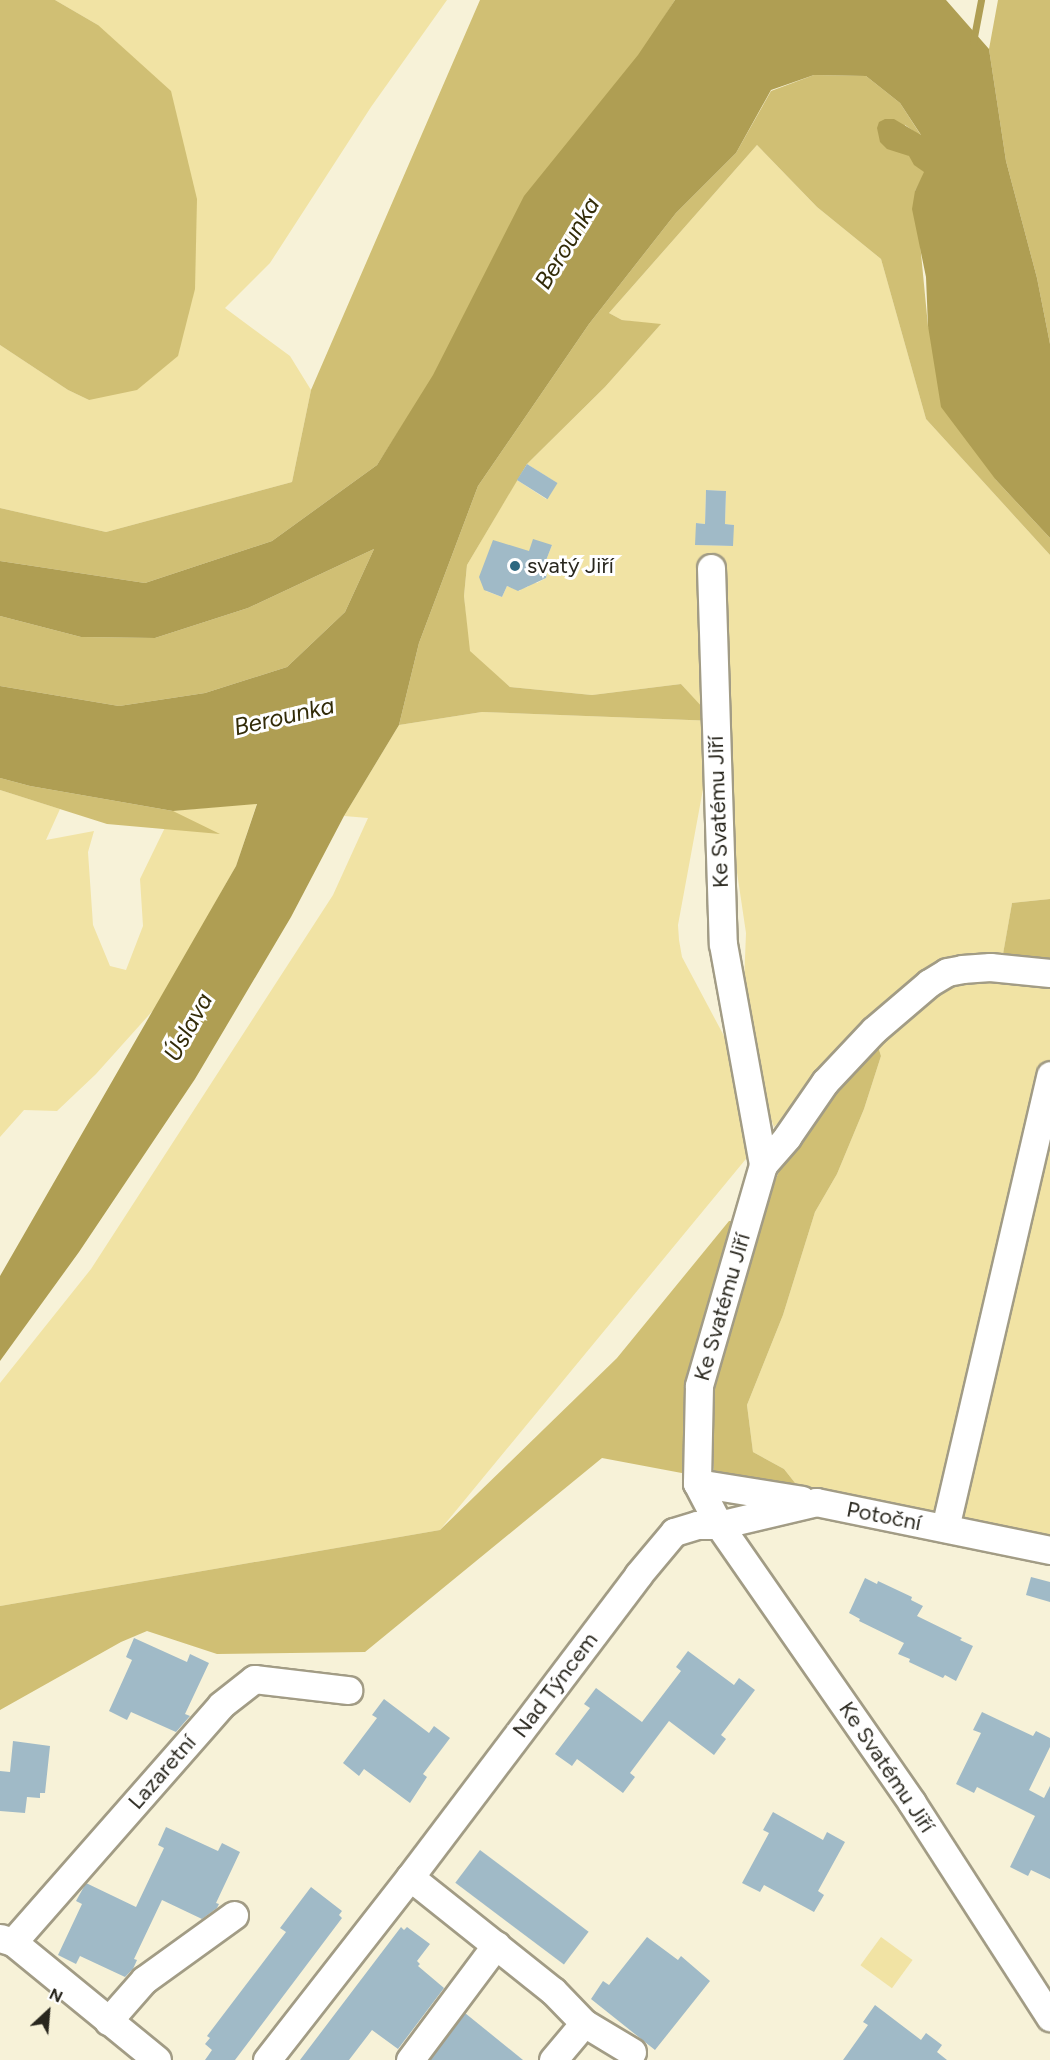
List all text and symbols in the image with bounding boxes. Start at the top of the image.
water label: Berounka [528,192,606,294]
place label: svatý Jiří [527,553,614,579]
marker: svatý Jiří [508,559,522,573]
water label: Berounka [231,690,337,742]
street label: Ke Svatému Jiří [702,735,734,889]
water label: Úslava [157,988,219,1066]
street label: Ke Svatému Jiří [688,1230,756,1384]
street label: Potoční [844,1496,924,1536]
street label: Nad Týncem [507,1627,603,1743]
street label: Ke Svatému Jiří [833,1696,941,1838]
street label: Lazaretní [123,1729,201,1815]
north arrow [18,1982,78,2042]
text: N [46,1984,66,2007]

